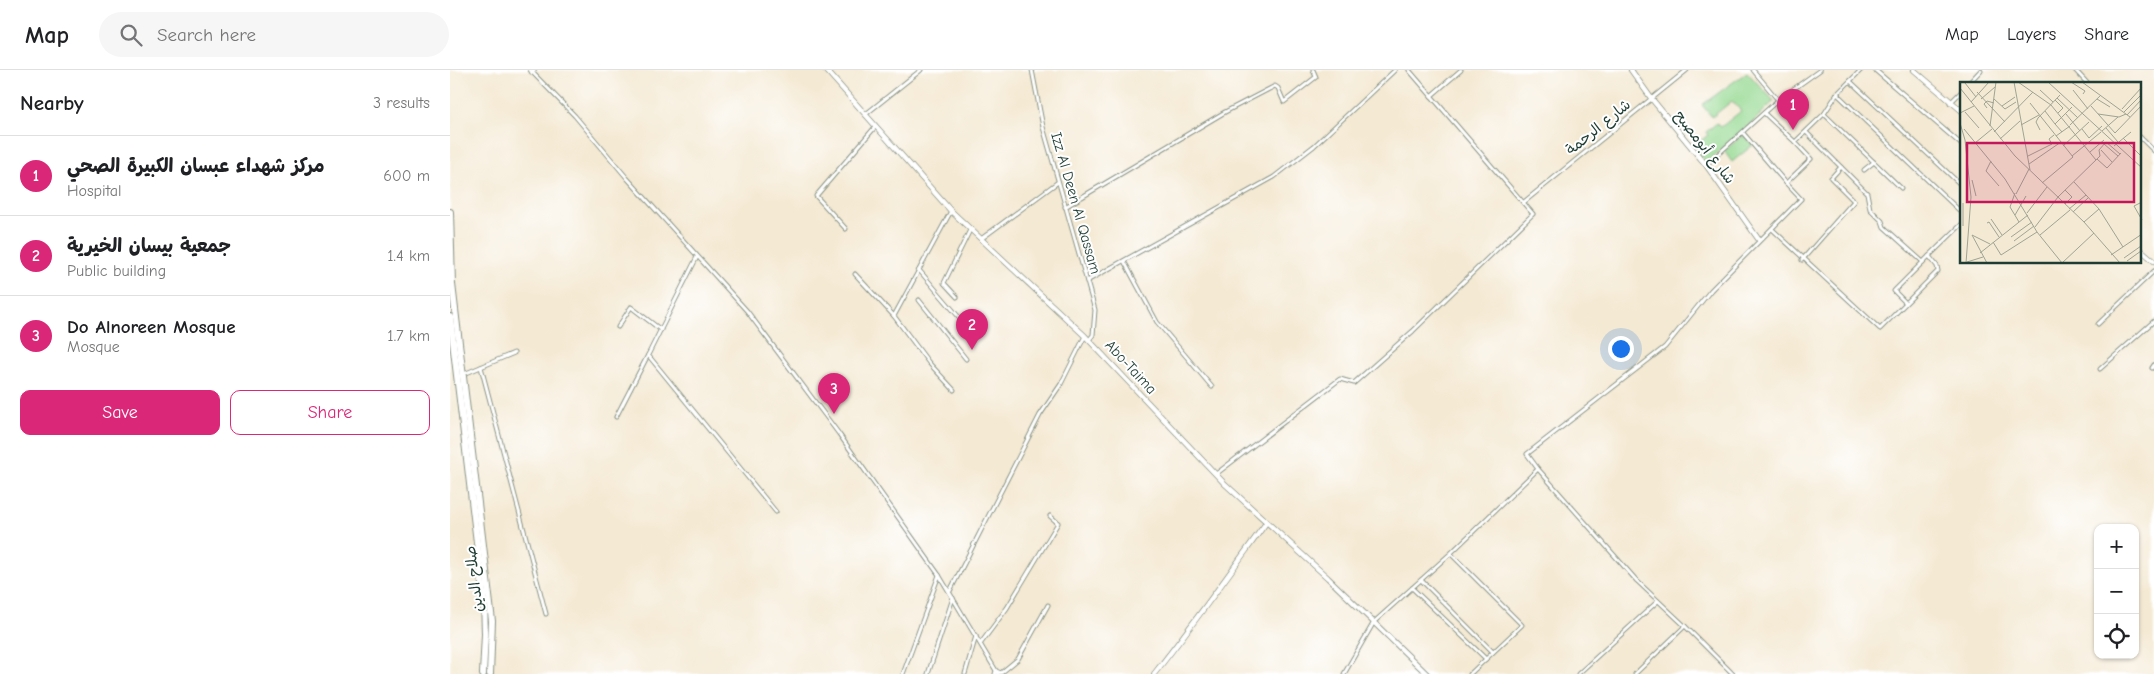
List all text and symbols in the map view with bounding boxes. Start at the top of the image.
search box [99,12,449,57]
text: Map [25,21,69,49]
icon: search [117,21,145,49]
text: Search here [157,24,256,46]
text: Map [1945,24,1979,45]
text: Layers [2007,24,2056,45]
text: Share [2084,24,2129,45]
inset map [1960,82,2142,264]
pin: 1 [1777,89,1809,130]
text: Nearby [20,91,84,115]
text: 3 results [373,94,430,112]
street label: شارع الرحمة [1562,95,1635,159]
street label: شارع أبومصبح [1670,107,1739,188]
street label: Izz Al Deen Al Qassam [1047,130,1105,276]
text: مركز شهداء عبسان الكبيرة الصحي [67,155,325,177]
text: 1 [33,167,39,185]
text: 600 m [383,167,430,185]
text: Hospital [67,182,122,200]
text: جمعية بيسان الخيرية [67,235,231,257]
text: 2 [32,247,40,265]
text: 1.4 km [387,247,430,265]
text: Public building [67,262,166,280]
pin: 2 [956,309,988,350]
text: Do Alnoreen Mosque [67,316,235,338]
text: 3 [32,327,40,345]
text: 1.7 km [387,327,430,345]
street label: Abo-Taima [1101,336,1161,398]
your location [1608,336,1634,362]
text: Mosque [67,338,120,356]
pin: 3 [818,373,850,414]
button: Save [20,390,220,435]
button: Share [230,390,430,435]
map controls [2094,524,2139,659]
button: + [2094,524,2139,569]
street label: صلاح الدين [461,545,488,613]
button: − [2094,569,2139,614]
button: locate [2094,614,2139,659]

